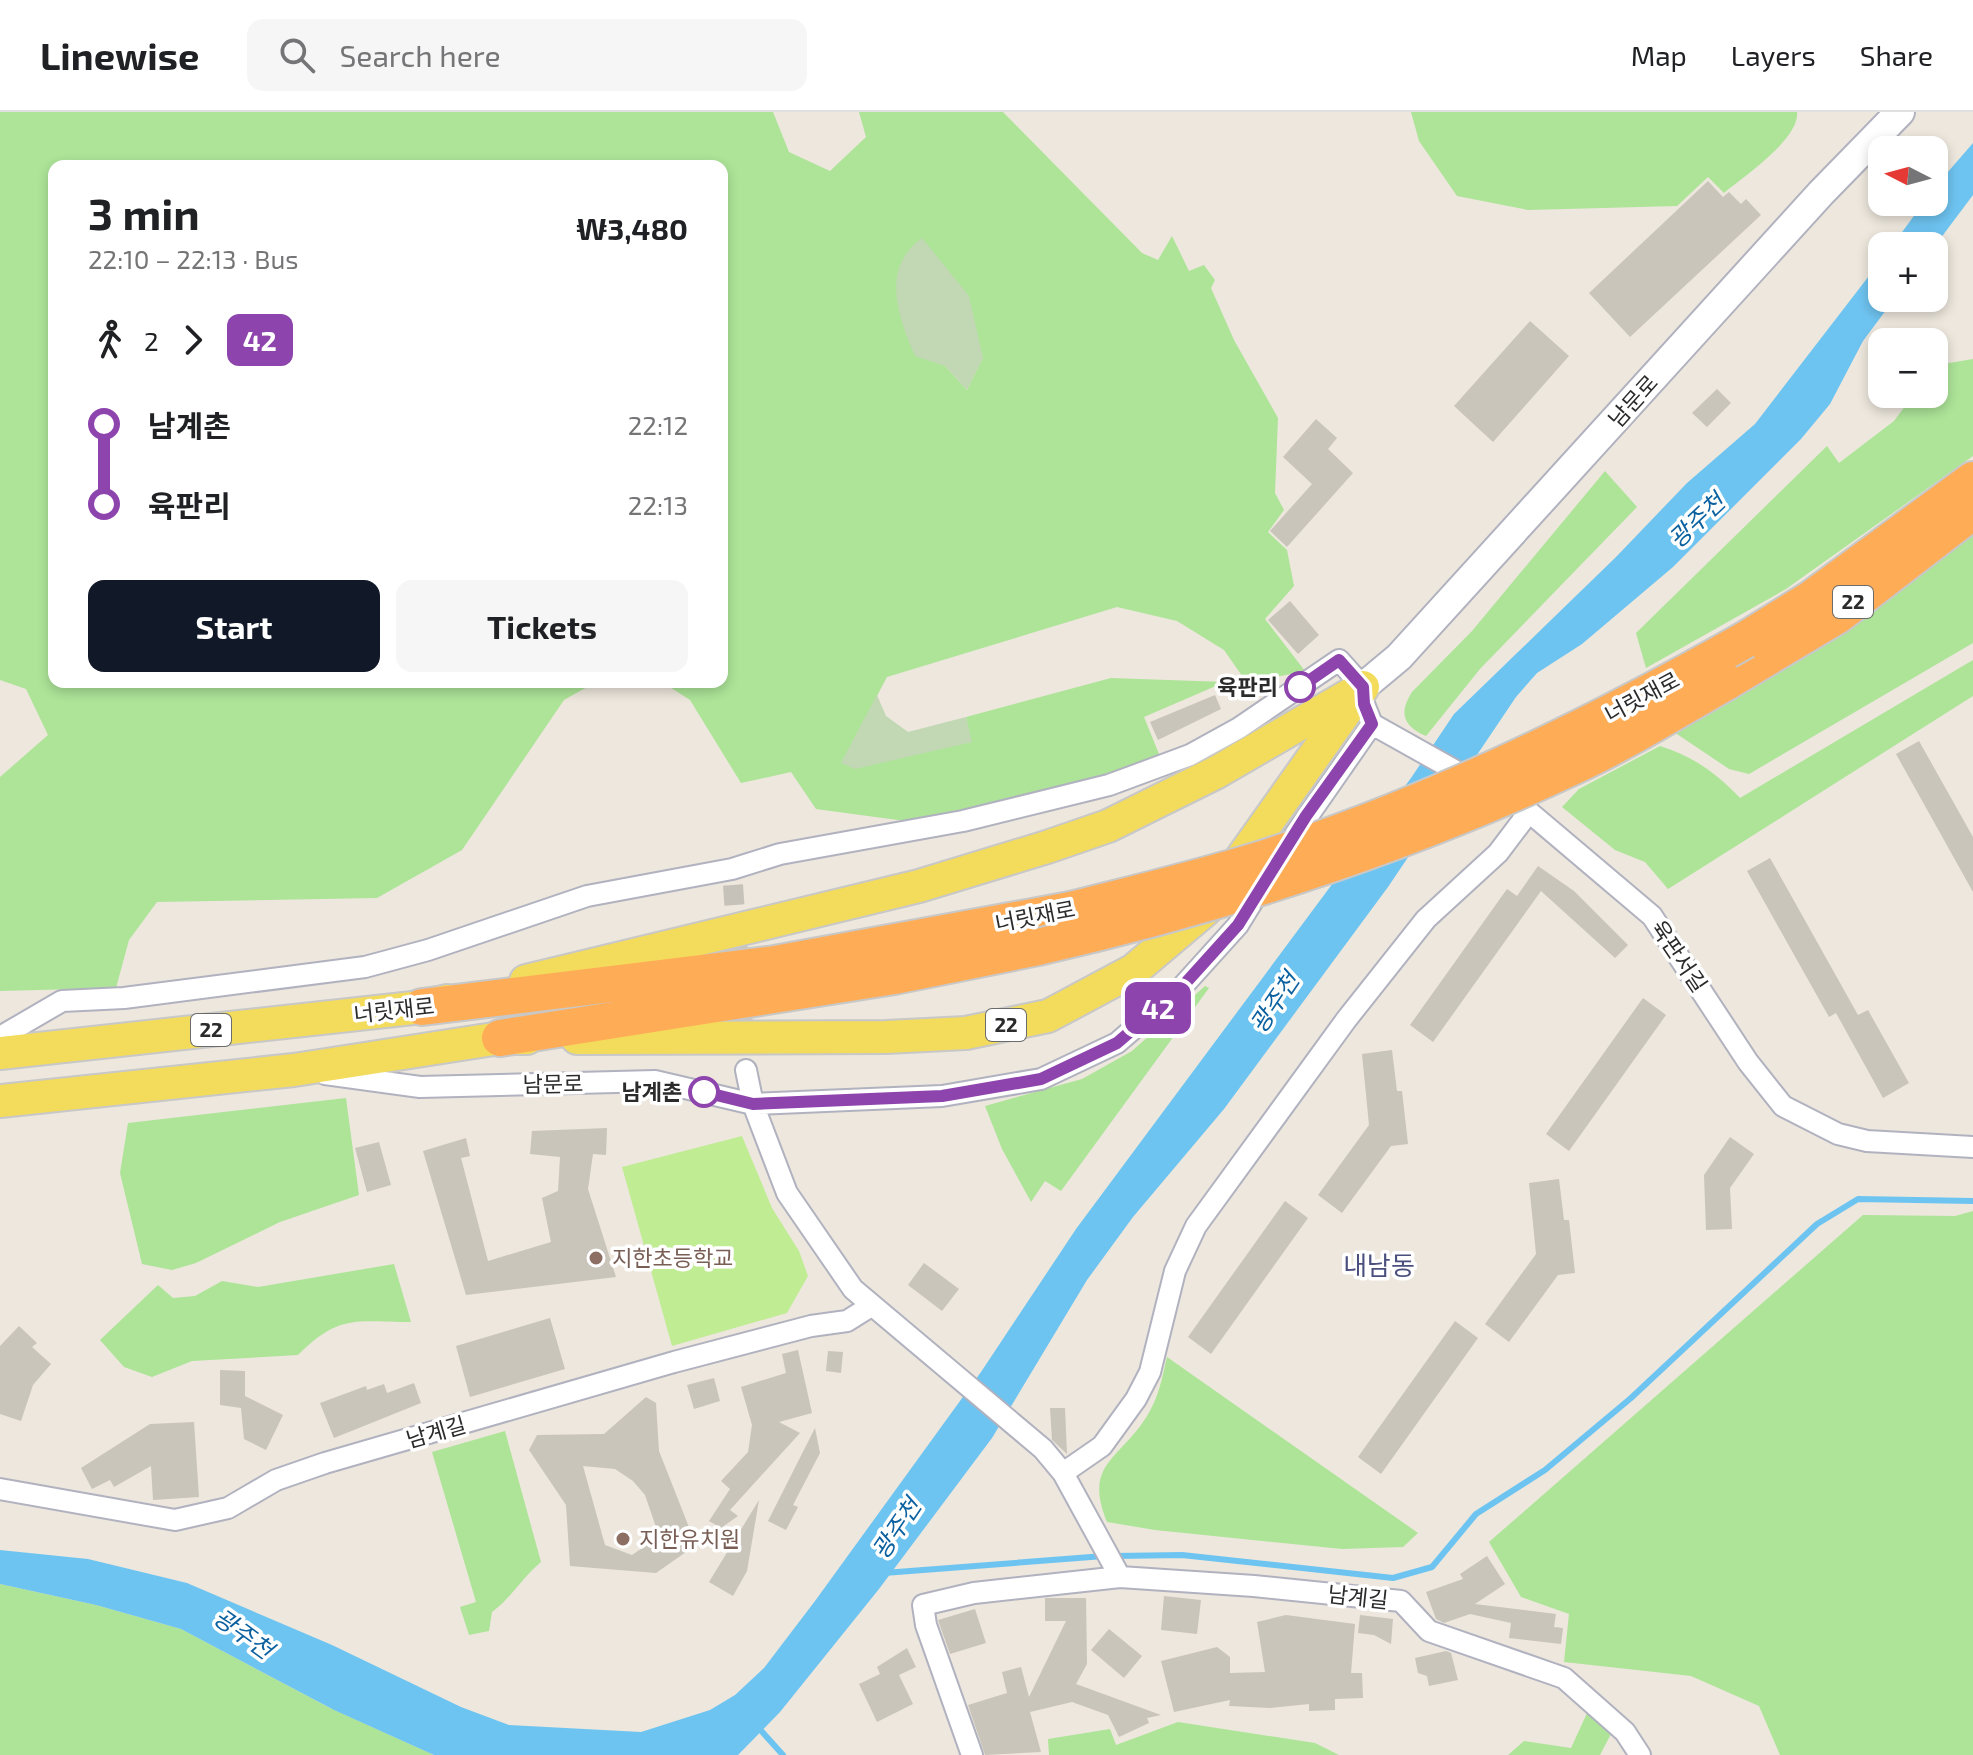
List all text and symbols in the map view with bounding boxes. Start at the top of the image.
search box [247,19,807,91]
text: Linewise [40,32,199,78]
icon: search [275,33,319,77]
text: Search here [339,37,501,73]
text: Map [1631,38,1687,72]
text: Layers [1731,38,1816,72]
text: Share [1860,38,1933,72]
north arrow [1868,136,1948,216]
map controls [1868,136,1948,408]
text: 3 min [88,186,200,239]
text: ₩3,480 [576,210,688,246]
button: + [1868,232,1948,312]
text: 22:10 – 22:13 · Bus [88,243,298,274]
icon: walk [88,318,132,362]
icon: forward [171,318,215,362]
text: 42 [243,323,277,357]
text: 2 [144,325,159,356]
button: − [1868,328,1948,408]
street label: 남문로 [1602,369,1662,432]
text: 남계촌 [148,407,231,443]
text: 22:12 [628,409,688,440]
water label: 광주천 [1662,485,1732,553]
text: 육판리 [148,487,231,523]
text: 22:13 [628,489,688,520]
button: Start [88,580,380,672]
button: Tickets [396,580,688,672]
road number: 22 [1833,586,1873,618]
street label: 너릿재로 [1600,666,1683,727]
marker: 육판리 [1285,672,1315,702]
place label: 육판리 [1217,673,1278,699]
street label: 너릿재로 [993,895,1077,936]
street label: 육판서길 [1646,915,1713,996]
water label: 광주천 [1243,964,1306,1038]
line badge: 42 [1122,982,1194,1034]
text: 42 [1141,991,1175,1025]
street label: 너릿재로 [352,992,436,1026]
road number: 22 [986,1009,1026,1041]
road number: 22 [191,1014,231,1046]
street label: 남문로 [522,1069,584,1097]
marker: 남계촌 [689,1077,719,1107]
place label: 남계촌 [621,1078,682,1104]
place label: 지한초등학교 [612,1244,733,1270]
marker: 지한초등학교 [587,1249,605,1267]
district label: 내남동 [1343,1249,1415,1280]
street label: 남계길 [403,1410,468,1452]
water label: 광주천 [865,1490,928,1564]
place label: 지한유치원 [639,1525,740,1551]
marker: 지한유치원 [614,1530,632,1548]
street label: 남계길 [1327,1580,1390,1612]
water label: 광주천 [209,1602,282,1666]

